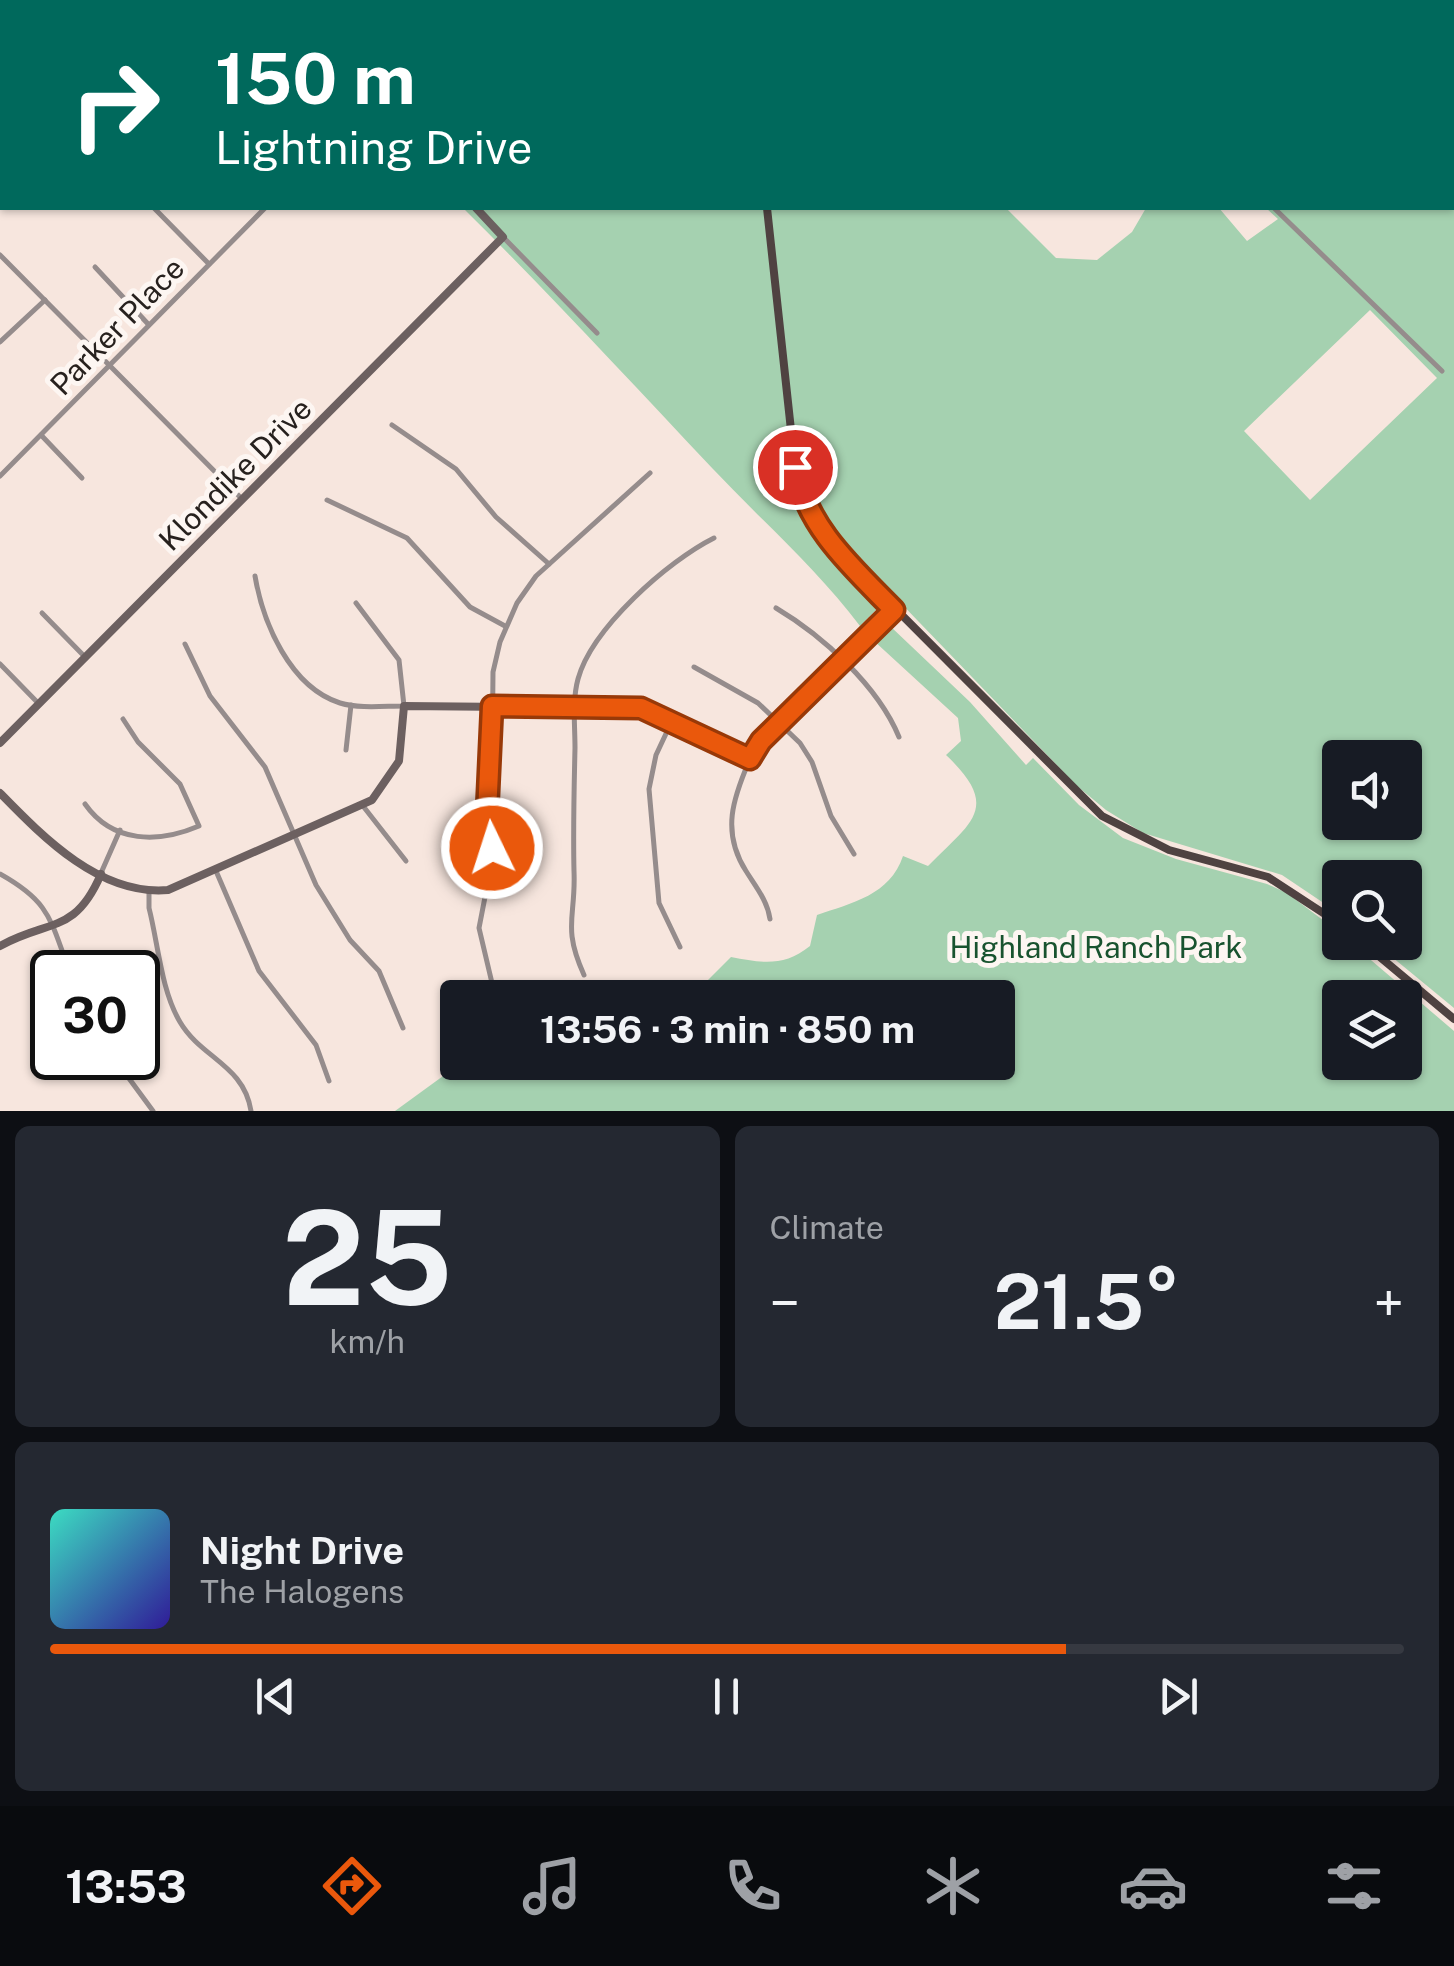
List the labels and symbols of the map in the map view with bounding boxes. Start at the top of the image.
street label: Parker Place [43,250,191,402]
street label: Klondike Drive [151,390,319,558]
pin [753,425,838,510]
position arrow [440,796,544,900]
park label: Highland Ranch Park [950,929,1242,965]
speed limit sign: 30 [30,950,160,1080]

